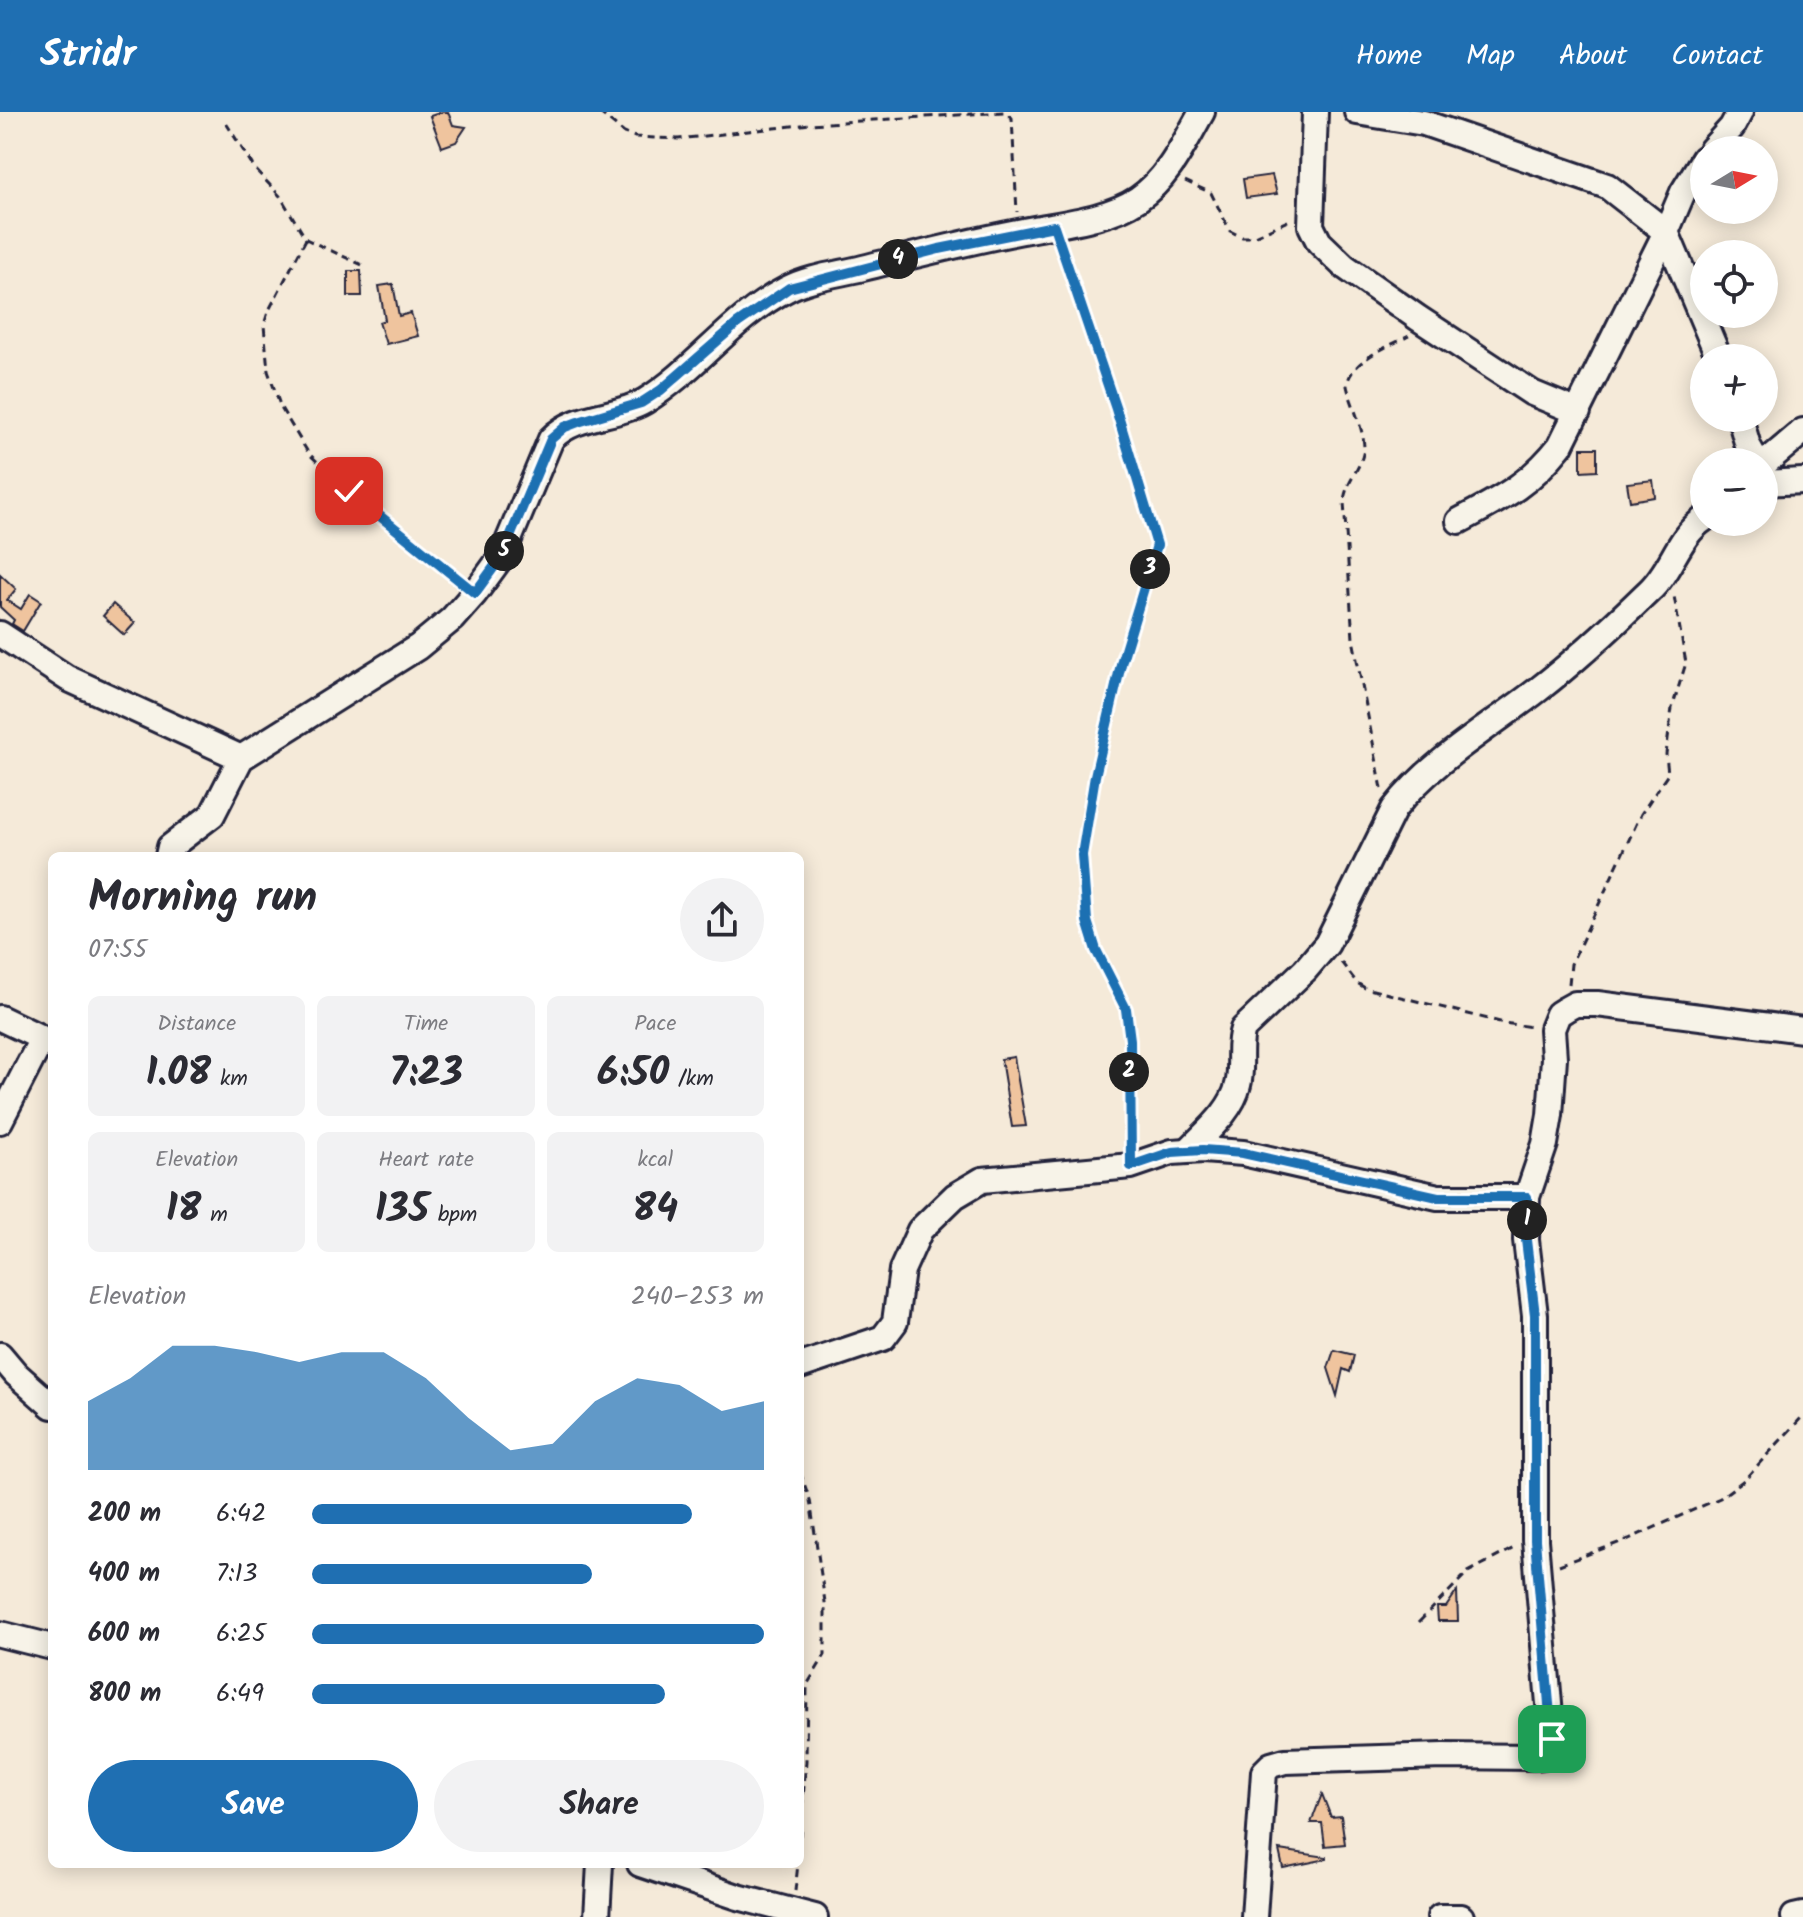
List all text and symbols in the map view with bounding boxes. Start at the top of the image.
text: Stridr [40,26,136,86]
text: Home [1356,34,1422,79]
text: Map [1466,34,1515,79]
text: About [1559,34,1627,79]
text: Contact [1671,34,1763,79]
north arrow [1690,136,1778,224]
map controls [1690,136,1778,536]
pin: 4 [878,239,918,279]
button: locate [1690,240,1778,328]
text: 4 [892,241,904,276]
button: + [1690,344,1778,432]
button: − [1690,448,1778,536]
pin [315,457,383,525]
icon: check [327,469,371,513]
pin: 5 [484,531,524,571]
text: 5 [498,533,510,568]
pin: 3 [1130,549,1170,589]
text: 3 [1144,551,1156,586]
text: Morning run [88,864,317,934]
button: share [680,878,764,962]
text: 07:55 [88,929,147,971]
text: Distance [157,1007,236,1042]
text: Time [404,1007,448,1042]
text: Pace [634,1007,676,1042]
text: 1.08 [145,1042,211,1106]
text: 7:23 [389,1042,463,1106]
text: 6:50 [597,1042,669,1106]
pin: 2 [1109,1052,1149,1092]
text: 2 [1123,1054,1135,1089]
text: km [211,1062,248,1097]
text: /km [669,1062,714,1097]
text: Elevation [155,1143,238,1178]
text: Heart rate [378,1143,474,1178]
text: kcal [637,1143,673,1178]
text: 18 [166,1178,201,1242]
text: 135 [375,1178,429,1242]
text: 84 [633,1178,678,1242]
text: m [201,1198,228,1233]
text: bpm [429,1198,477,1233]
pin: 1 [1507,1200,1547,1240]
text: 1 [1524,1202,1530,1237]
text: Elevation [88,1276,186,1318]
text: 240–253 m [631,1276,764,1318]
text: 200 m [88,1493,161,1535]
text: 6:42 [216,1493,266,1535]
text: 400 m [88,1553,160,1595]
text: 7:13 [216,1553,257,1595]
text: 600 m [88,1613,160,1655]
text: 6:25 [216,1613,266,1655]
text: 800 m [88,1673,161,1715]
text: 6:49 [216,1673,264,1715]
pin [1518,1705,1586,1773]
icon: arrive [1530,1717,1574,1761]
button: Save [88,1760,418,1852]
button: Share [434,1760,764,1852]

